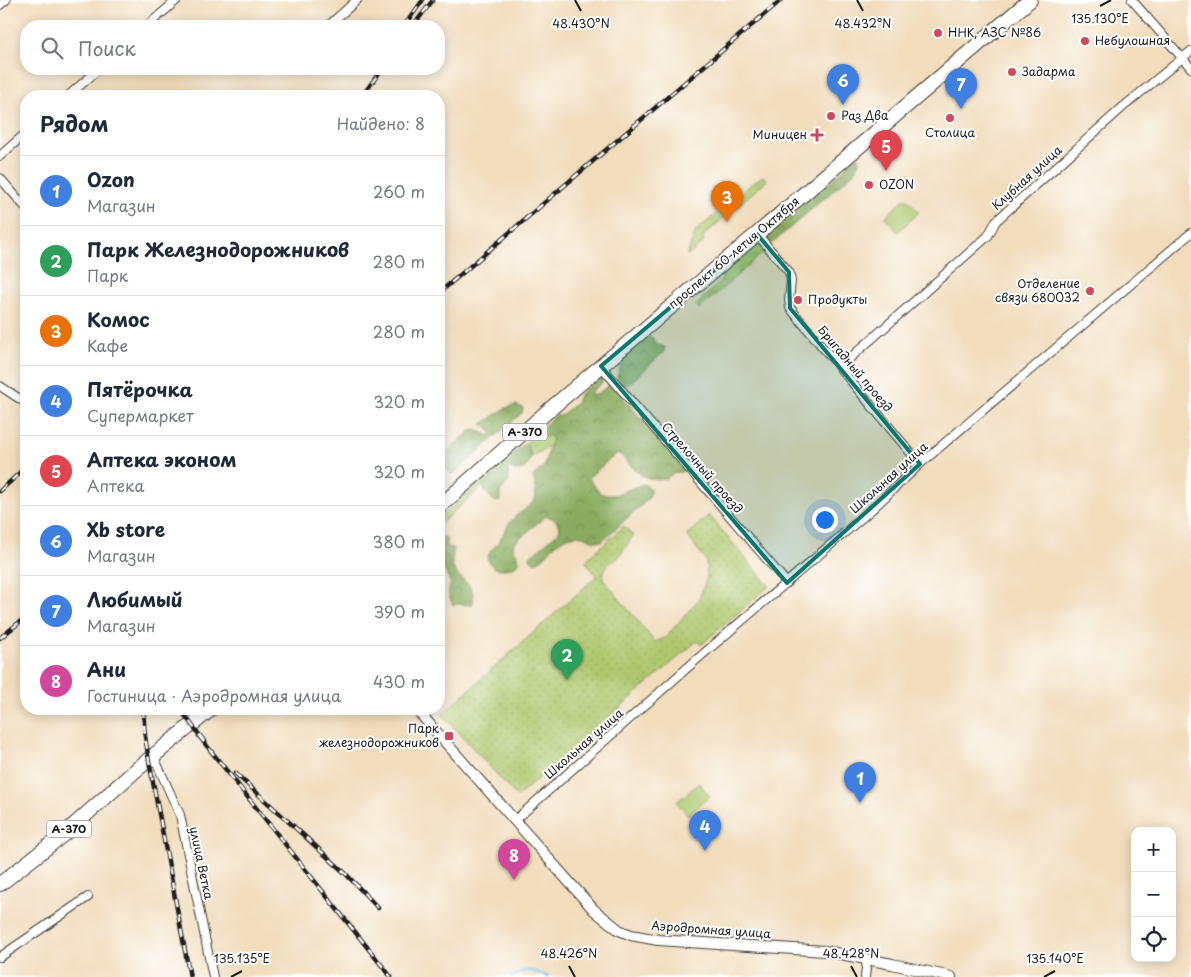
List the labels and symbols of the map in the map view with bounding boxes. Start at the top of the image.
text: 135.130°E [1071,9,1129,27]
text: 48.430°N [552,14,610,32]
text: 48.432°N [835,14,891,32]
place label: ННК, АЗС №86 [948,23,1041,41]
marker: ННК, АЗС №86 [932,27,944,39]
place label: Небулошная [1095,31,1170,49]
marker: Небулошная [1079,35,1091,47]
place label: Задарма [1022,62,1076,80]
pin: 6 [827,64,859,105]
marker: Задарма [1006,66,1018,78]
pin: 7 [945,68,977,109]
place label: Раз Два [841,106,889,124]
marker: Раз Два [825,110,837,122]
marker: Столица [944,112,956,124]
place label: Столица [925,123,975,141]
place label: Миницен [753,125,807,143]
marker: Миницен [811,129,823,141]
pin: 5 [870,130,902,171]
street label: Клубная улица [987,140,1066,214]
place label: OZON [879,175,914,193]
marker: OZON [863,179,875,191]
pin: 3 [711,181,743,222]
street label: проспект 60-летия Октября [664,192,803,313]
place label: Отделение связи 680032 [995,274,1080,306]
marker: Отделение связи 680032 [1084,285,1096,297]
place label: Продукты [808,290,867,308]
marker: Продукты [792,294,804,306]
street label: Бригадный проезд [814,321,897,415]
street label: Стрелочный проезд [658,418,748,517]
road number: А-370 [502,424,548,441]
street label: Школьная улица [845,437,932,517]
your location [812,507,838,533]
pin: 2 [551,639,583,680]
street label: Школьная улица [540,703,627,783]
place label: Парк железнодорожников [318,719,440,751]
marker: Парк железнодорожников [443,730,455,742]
pin: 1 [844,762,876,803]
pin: 4 [689,810,721,851]
road number: А-370 [46,821,92,838]
street label: улица Ветка [185,825,219,901]
pin: 8 [498,839,530,880]
street label: Аэродромная улица [651,916,772,942]
text: 48.426°N [541,944,597,962]
text: 48.428°N [823,944,879,962]
text: 135.135°E [214,949,270,967]
text: 135.140°E [1026,949,1084,967]

